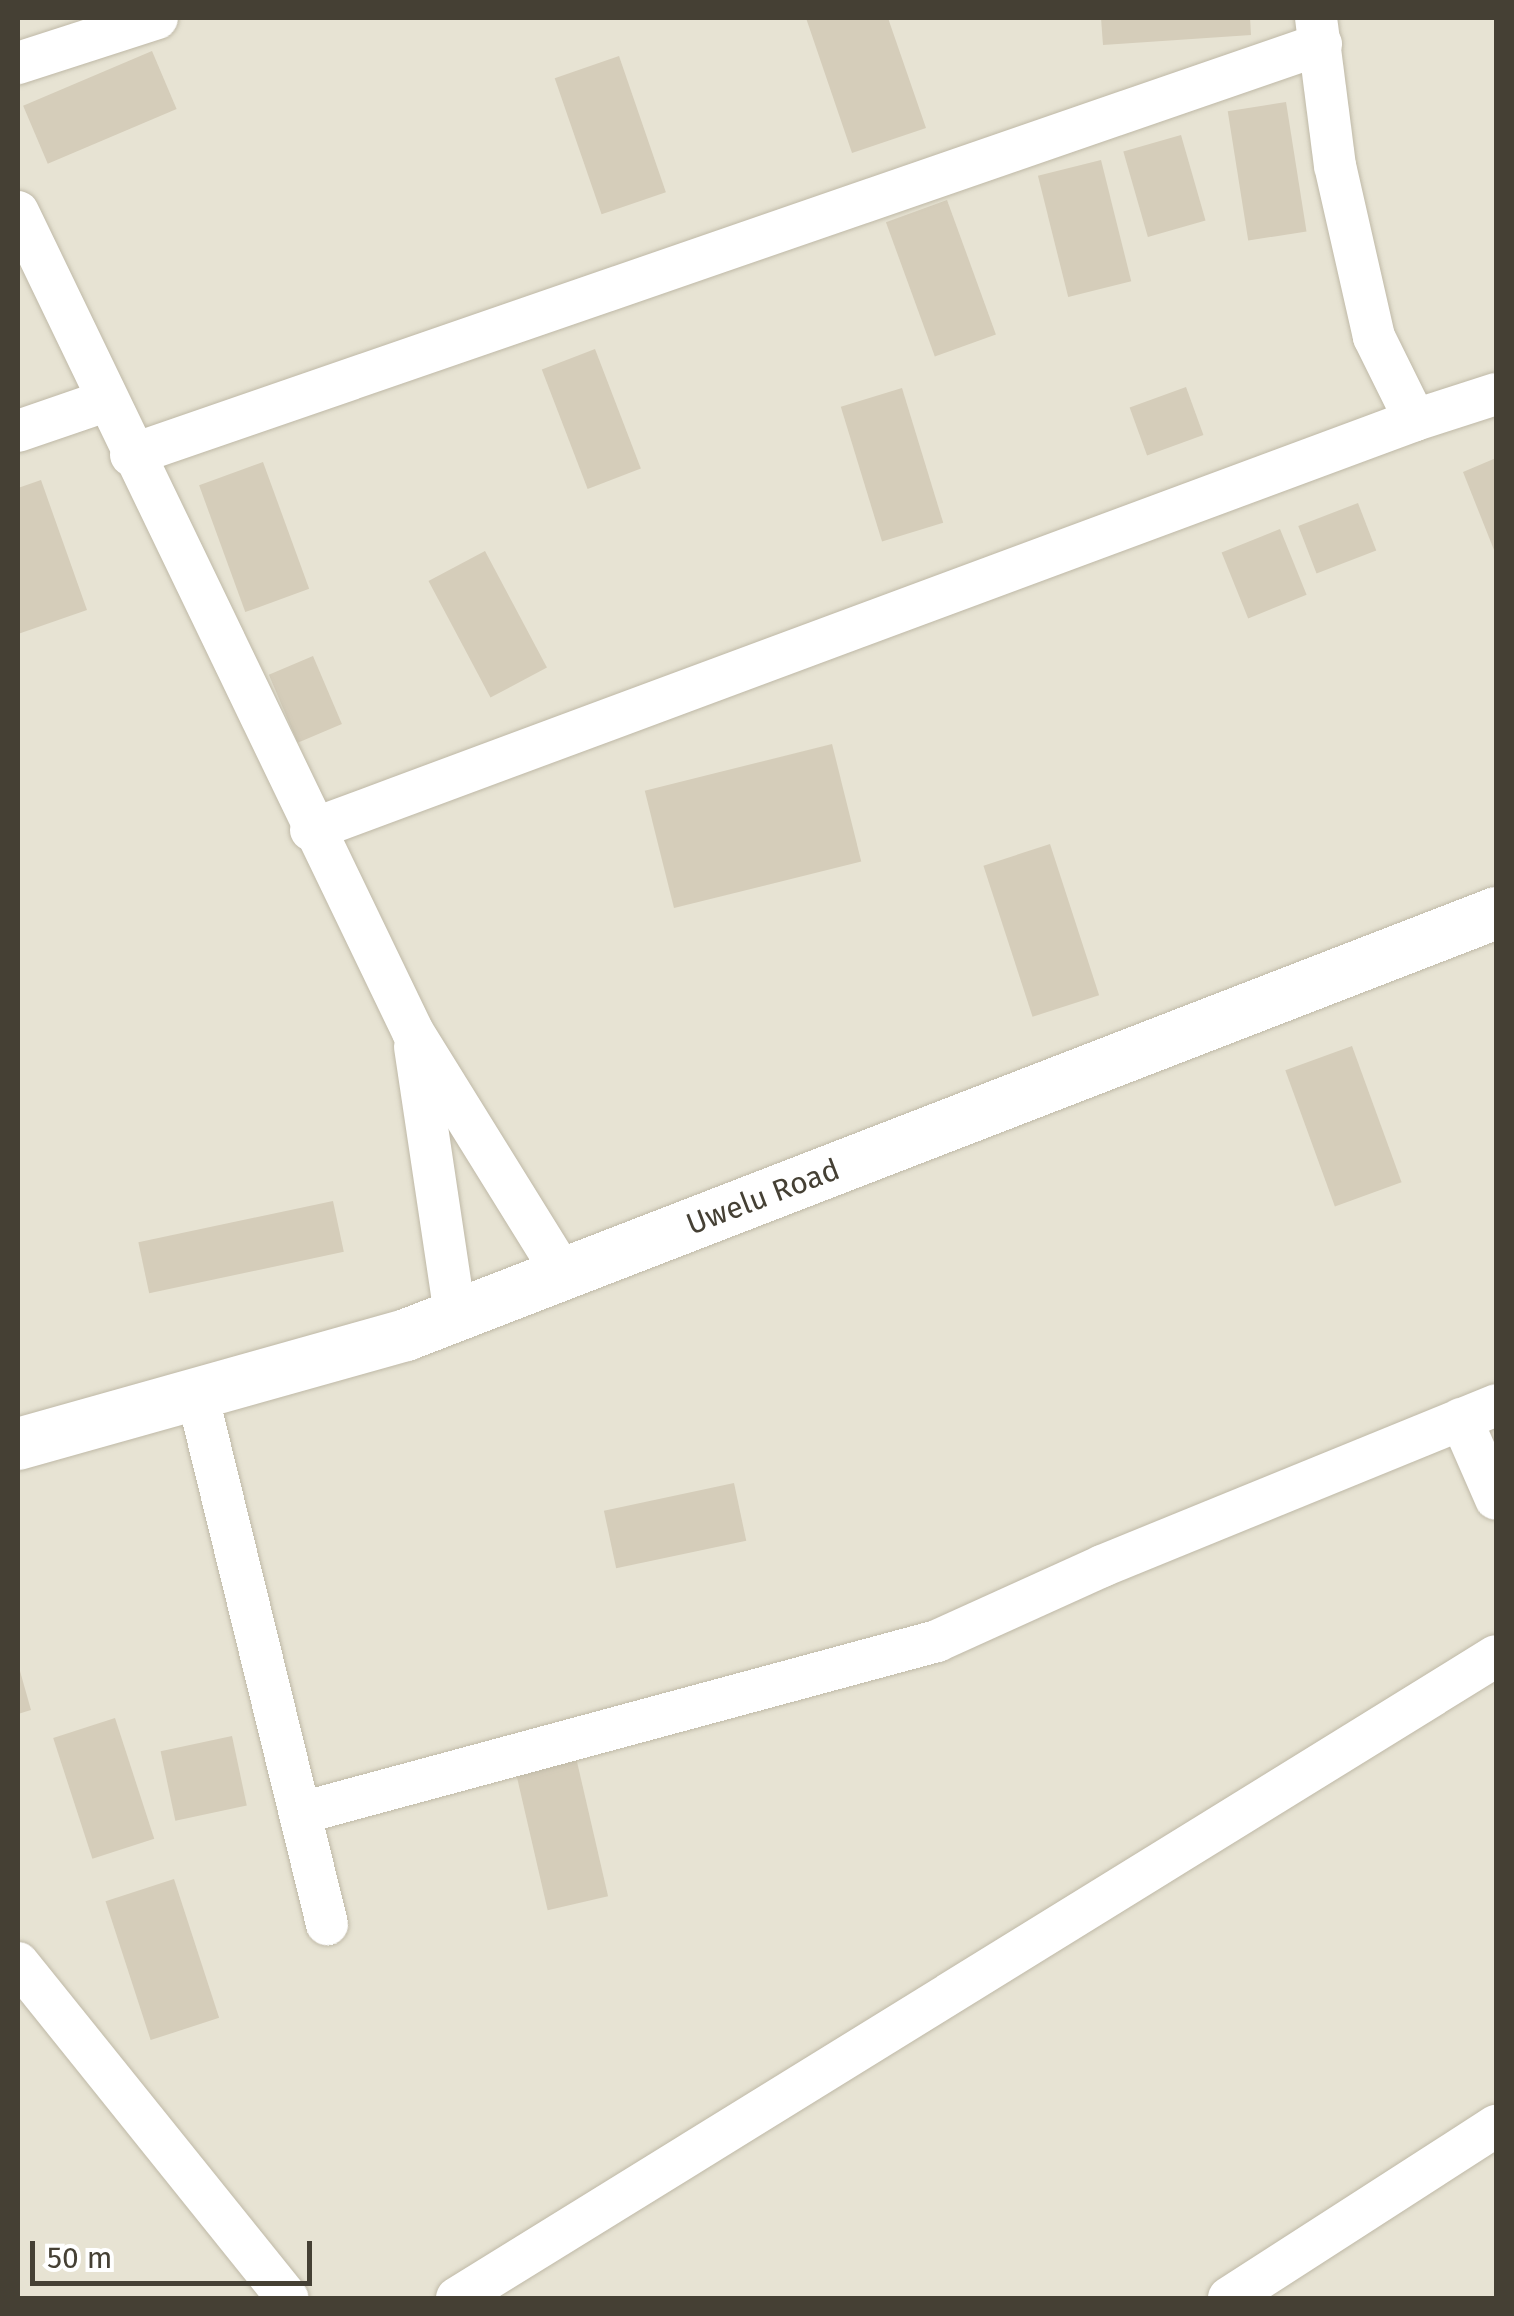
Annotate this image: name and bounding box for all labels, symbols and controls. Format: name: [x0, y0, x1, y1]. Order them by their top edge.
street label: Uwelu Road: [681, 1151, 845, 1243]
scale bar: [35, 2221, 318, 2283]
text: 50 m: [47, 2240, 112, 2276]

